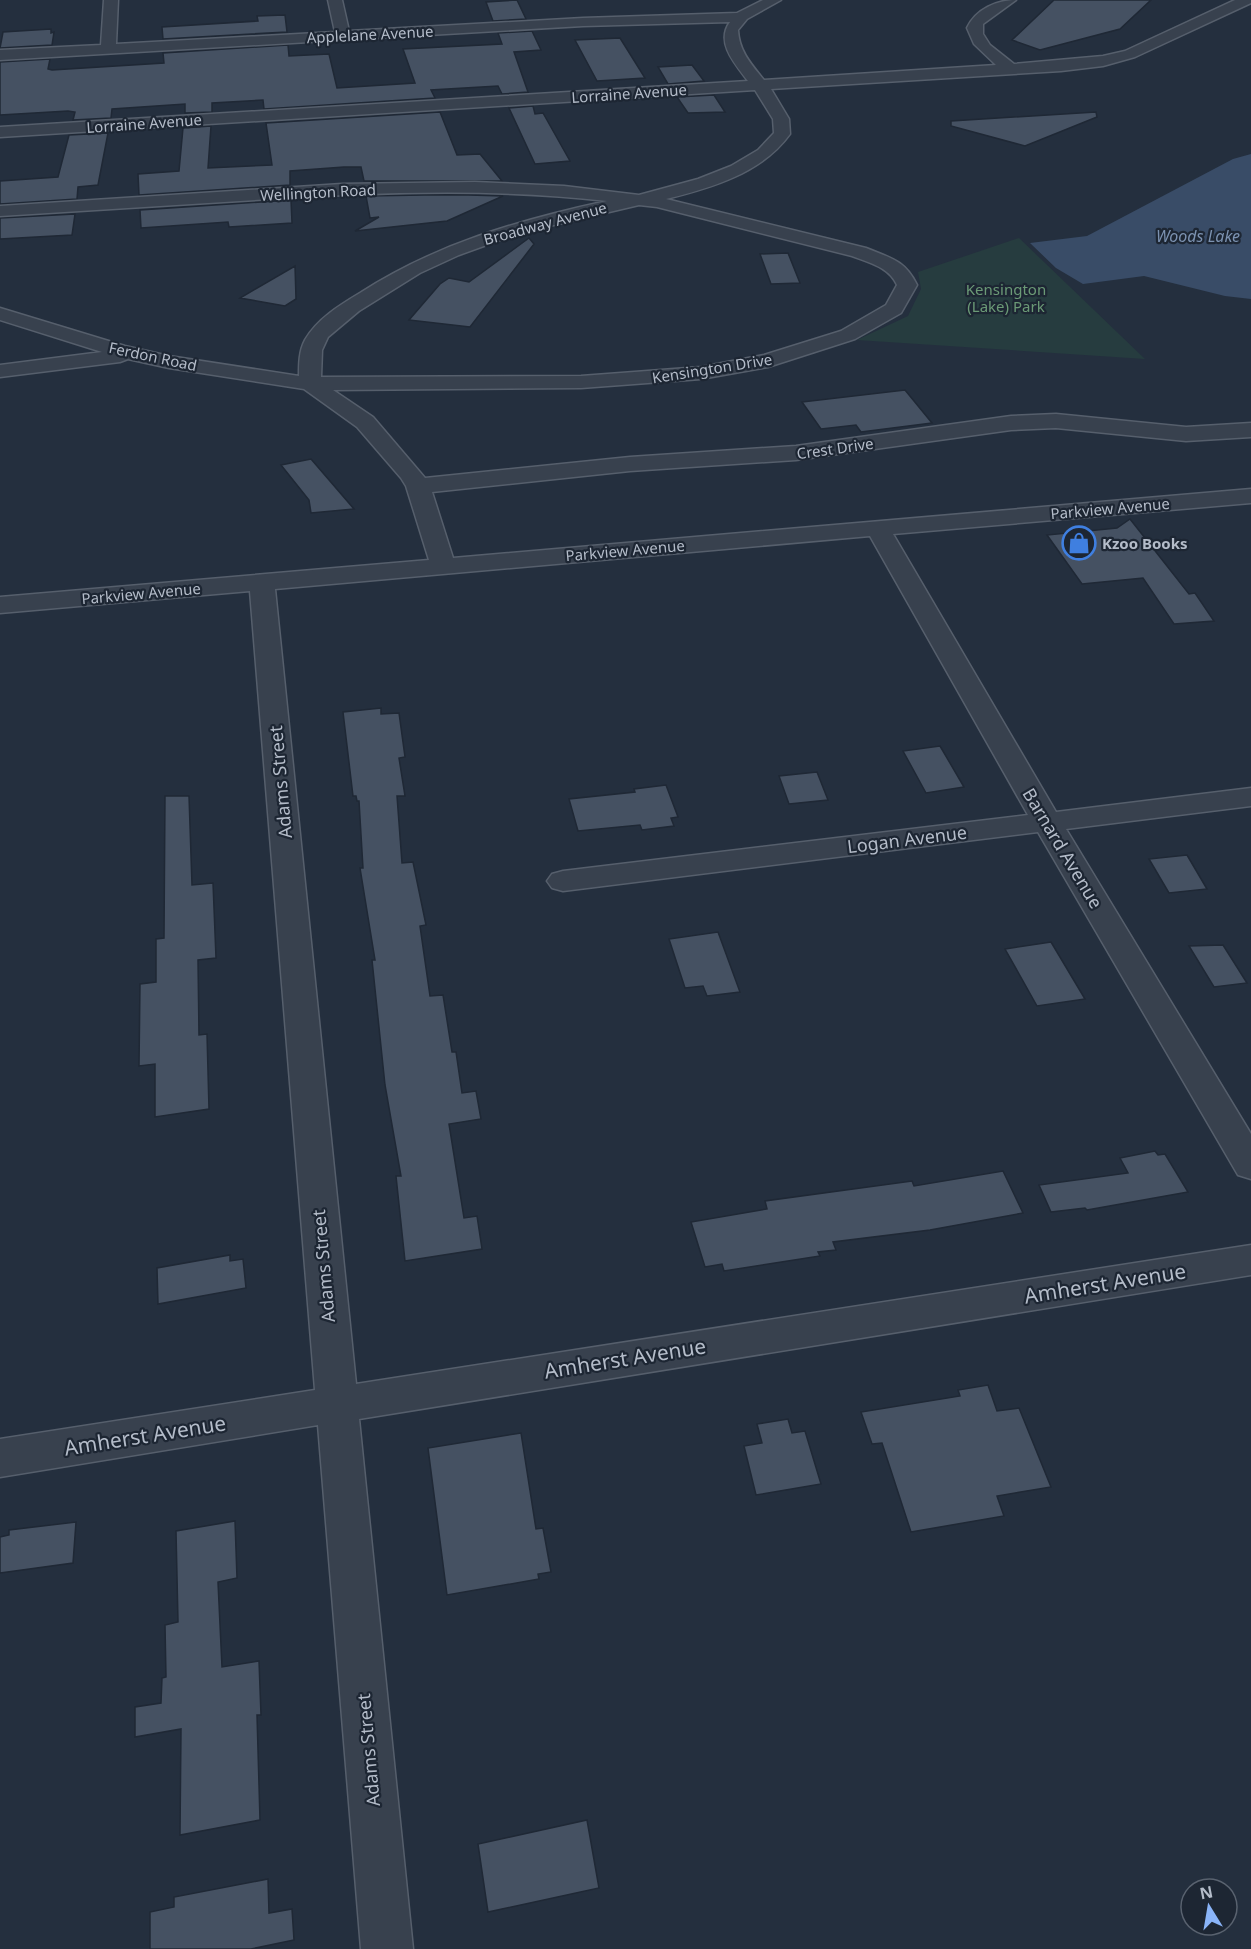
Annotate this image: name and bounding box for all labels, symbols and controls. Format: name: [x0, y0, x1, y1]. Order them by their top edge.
street label: Applelane Avenue: [306, 21, 434, 47]
street label: Lorraine Avenue: [571, 79, 687, 107]
street label: Lorraine Avenue: [86, 109, 202, 137]
street label: Wellington Road: [260, 179, 376, 205]
street label: Broadway Avenue: [481, 197, 609, 249]
water label: Woods Lake: [1156, 225, 1240, 247]
park label: Kensington (Lake) Park: [966, 279, 1046, 316]
street label: Ferdon Road: [107, 337, 199, 375]
street label: Kensington Drive: [651, 349, 773, 387]
street label: Crest Drive: [795, 433, 875, 463]
street label: Parkview Avenue: [1050, 493, 1170, 523]
shop icon: Kzoo Books: [1061, 525, 1097, 561]
place label: Kzoo Books: [1102, 533, 1188, 553]
street label: Parkview Avenue: [565, 535, 685, 565]
street label: Parkview Avenue: [81, 578, 201, 608]
street label: Adams Street: [263, 724, 297, 839]
street label: Barnard Avenue: [1018, 783, 1108, 913]
street label: Logan Avenue: [846, 820, 968, 858]
street label: Adams Street: [306, 1208, 340, 1323]
street label: Amherst Avenue: [1022, 1256, 1188, 1310]
street label: Amherst Avenue: [542, 1331, 708, 1385]
street label: Amherst Avenue: [62, 1408, 228, 1462]
street label: Adams Street: [351, 1692, 385, 1807]
north arrow: [1179, 1877, 1239, 1937]
text: N: [1198, 1880, 1215, 1904]

